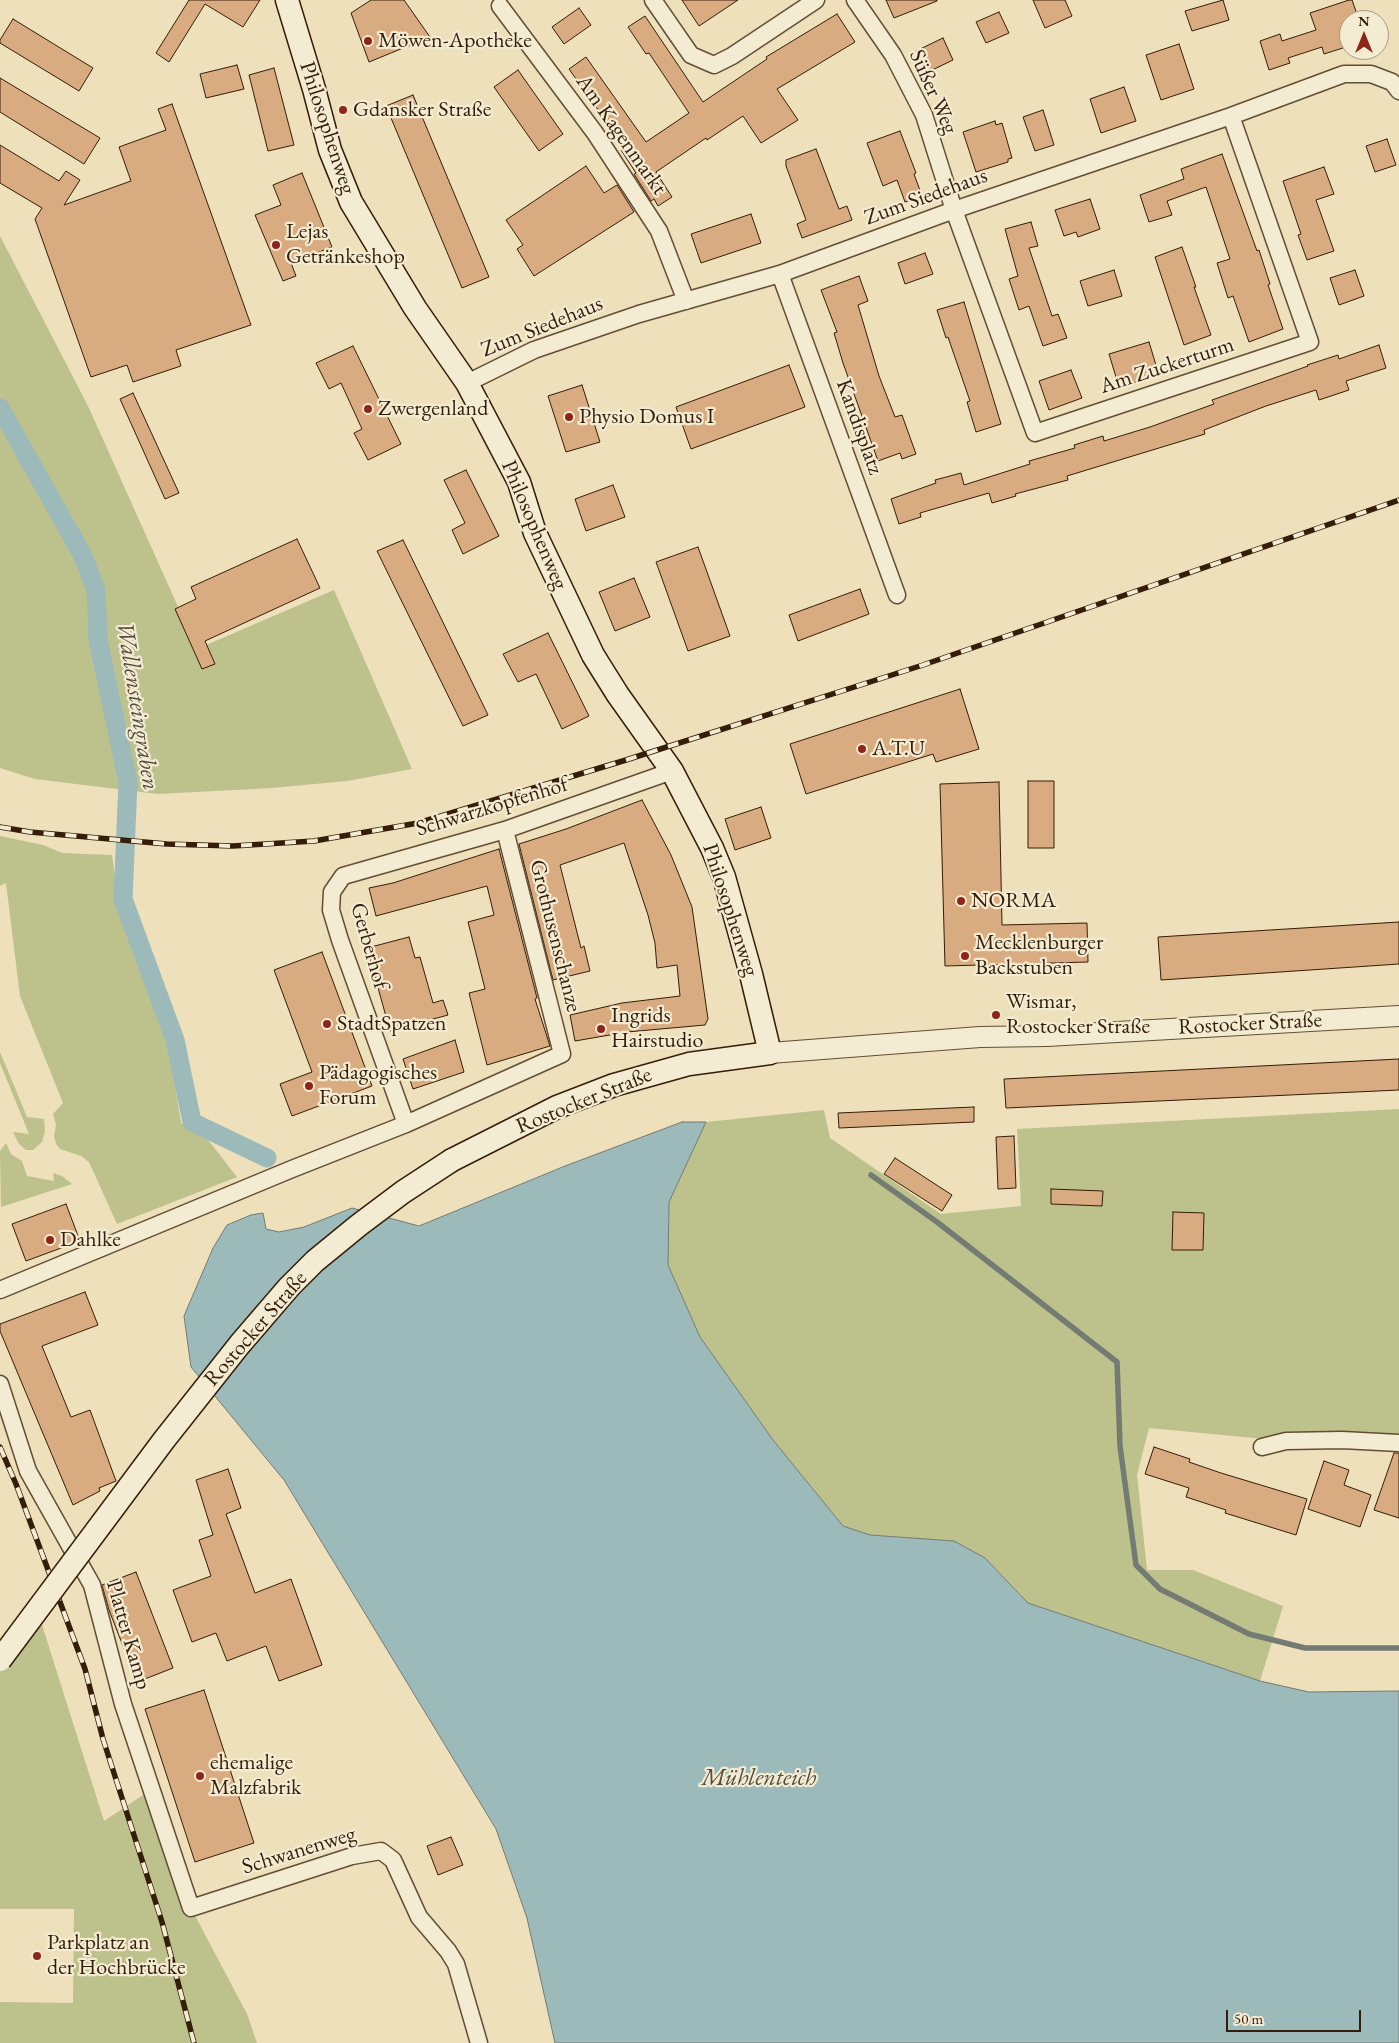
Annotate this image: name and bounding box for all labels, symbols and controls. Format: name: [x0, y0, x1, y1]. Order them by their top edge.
north arrow: [1339, 10, 1389, 60]
text: N: [1358, 12, 1370, 30]
place label: Möwen-Apotheke: [378, 28, 532, 54]
marker: Möwen-Apotheke: [362, 35, 374, 47]
street label: Süßer Weg: [903, 46, 963, 138]
street label: Philosophenweg: [293, 58, 361, 198]
street label: Am Kagenmarkt: [570, 70, 672, 200]
place label: Gdansker Straße: [353, 97, 491, 123]
marker: Gdansker Straße: [337, 104, 349, 116]
street label: Zum Siedehaus: [861, 163, 991, 231]
place label: Lejas Getränkeshop: [286, 219, 405, 270]
marker: Lejas Getränkeshop: [270, 239, 282, 251]
street label: Zum Siedehaus: [477, 291, 607, 363]
street label: Am Zuckerturm: [1096, 332, 1238, 400]
street label: Kandisplatz: [830, 376, 888, 478]
place label: Zwergenland: [378, 396, 488, 422]
marker: Zwergenland: [362, 403, 374, 415]
place label: Physio Domus I: [579, 404, 714, 430]
marker: Physio Domus I: [563, 411, 575, 423]
street label: Philosophenweg: [495, 456, 573, 594]
water label: Wallensteingraben: [109, 620, 165, 792]
place label: A.T.U: [872, 736, 925, 762]
marker: A.T.U: [856, 743, 868, 755]
street label: Schwarzkopfenhof: [413, 771, 571, 843]
street label: Philosophenweg: [696, 840, 764, 980]
street label: Grothusenschanze: [523, 857, 587, 1015]
place label: NORMA: [971, 888, 1056, 914]
marker: NORMA: [955, 895, 967, 907]
street label: Gerberhof: [344, 900, 394, 992]
place label: Mecklenburger Backstuben: [975, 930, 1103, 981]
marker: Mecklenburger Backstuben: [959, 950, 971, 962]
place label: Wismar, Rostocker Straße: [1006, 989, 1150, 1040]
place label: Ingrids Hairstudio: [611, 1003, 703, 1054]
street label: Rostocker Straße: [1177, 1007, 1323, 1041]
marker: Wismar, Rostocker Straße: [990, 1009, 1002, 1021]
place label: StadtSpatzen: [337, 1011, 446, 1037]
marker: StadtSpatzen: [321, 1018, 333, 1030]
marker: Ingrids Hairstudio: [595, 1023, 607, 1035]
place label: Pädagogisches Forum: [319, 1060, 437, 1112]
street label: Rostocker Straße: [512, 1062, 656, 1140]
marker: Pädagogisches Forum: [303, 1080, 315, 1092]
place label: Dahlke: [60, 1227, 121, 1253]
marker: Dahlke: [44, 1234, 56, 1246]
street label: Rostocker Straße: [199, 1266, 313, 1392]
street label: Platter Kamp: [100, 1577, 156, 1693]
place label: ehemalige Malzfabrik: [210, 1750, 301, 1802]
water label: Mühlenteich: [702, 1764, 816, 1792]
marker: ehemalige Malzfabrik: [194, 1770, 206, 1782]
street label: Schwanenweg: [239, 1821, 359, 1881]
place label: Parkplatz an der Hochbrücke: [47, 1930, 186, 1982]
marker: Parkplatz an der Hochbrücke: [31, 1950, 43, 1962]
scale bar: [1229, 2000, 1364, 2032]
text: 50 m: [1234, 2009, 1263, 2028]

